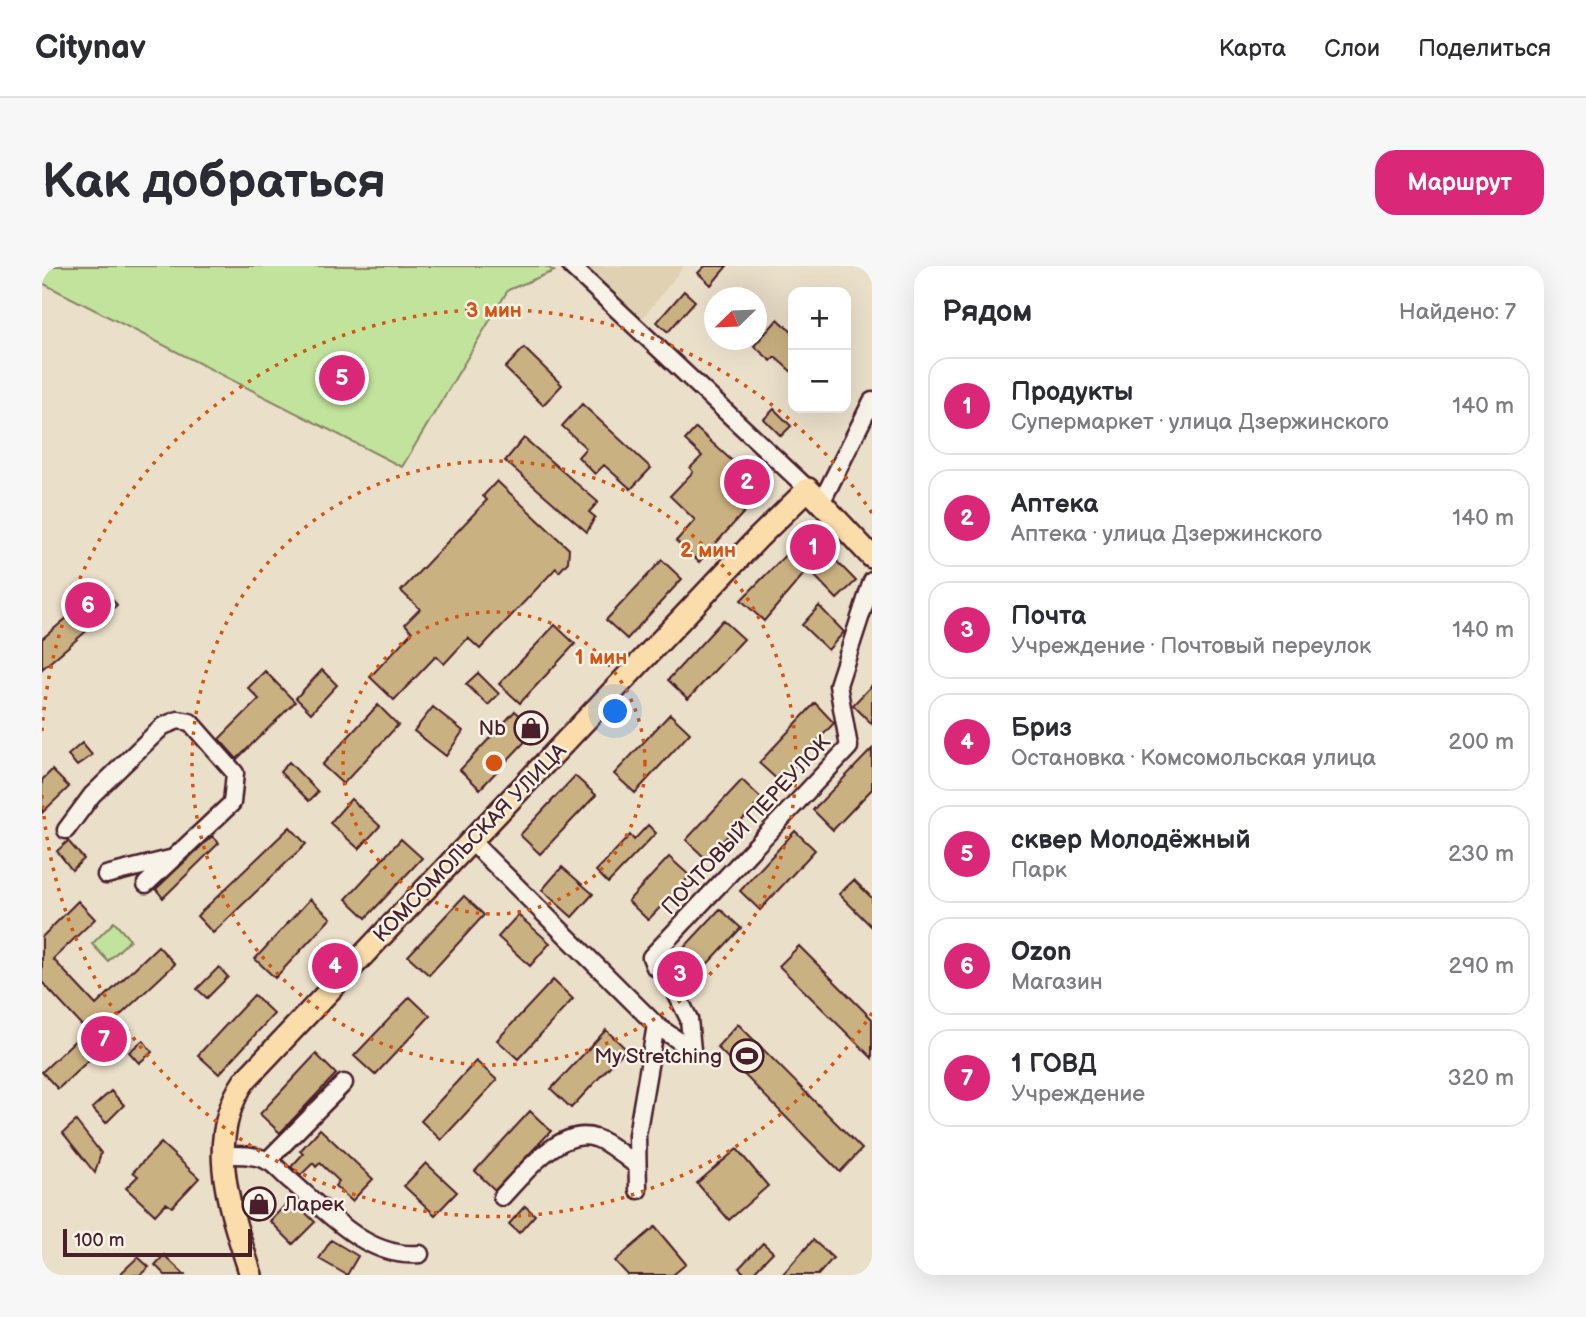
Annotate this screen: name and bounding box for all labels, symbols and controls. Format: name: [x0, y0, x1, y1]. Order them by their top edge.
text: Citynav: [35, 28, 146, 68]
text: Карта: [1219, 34, 1286, 63]
text: Слои: [1324, 34, 1380, 63]
text: Поделиться: [1418, 34, 1551, 63]
button: Маршрут: [1375, 150, 1544, 215]
text: Как добраться: [42, 153, 386, 212]
north arrow: [704, 287, 767, 350]
map controls: [788, 287, 851, 413]
button: +: [788, 287, 851, 350]
text: Рядом: [942, 294, 1032, 330]
text: 3 мин: [466, 298, 522, 323]
text: Найдено: 7: [1399, 298, 1516, 326]
button: −: [788, 350, 851, 413]
pin: 5: [319, 352, 365, 404]
text: Продукты: [1011, 377, 1133, 408]
text: 1: [962, 392, 972, 420]
text: 140 m: [1452, 392, 1514, 420]
text: Супермаркет · улица Дзержинского: [1011, 408, 1389, 436]
pin: 2: [724, 456, 770, 508]
text: Аптека: [1011, 489, 1098, 520]
text: 2: [960, 504, 974, 532]
text: 140 m: [1452, 504, 1514, 532]
text: Аптека · улица Дзержинского: [1011, 520, 1322, 548]
pin: 1: [790, 521, 836, 573]
text: 2 мин: [680, 538, 736, 563]
pin: 6: [65, 579, 111, 631]
text: Почта: [1011, 601, 1086, 632]
text: 3: [960, 616, 974, 644]
text: 140 m: [1452, 616, 1514, 644]
text: Учреждение · Почтовый переулок: [1011, 632, 1371, 660]
text: 1 мин: [575, 645, 627, 670]
your location: [598, 694, 632, 728]
shop icon: Nb: [512, 709, 550, 747]
text: Бриз: [1011, 713, 1072, 744]
place label: Nb: [478, 716, 506, 741]
text: 4: [960, 728, 974, 756]
text: 200 m: [1448, 728, 1514, 756]
street label: ПОЧТОВЫЙ ПЕРЕУЛОК: [656, 730, 836, 920]
street label: КОМСОМОЛЬСКАЯ УЛИЦА: [368, 738, 572, 948]
text: Остановка · Комсомольская улица: [1011, 744, 1376, 772]
centre of rings: [482, 751, 506, 775]
text: сквер Молодёжный: [1011, 825, 1250, 856]
text: 5: [960, 840, 974, 868]
text: 230 m: [1448, 840, 1514, 868]
text: Парк: [1011, 856, 1067, 884]
text: Ozon: [1011, 937, 1072, 968]
pin: 4: [312, 940, 358, 992]
pin: 3: [657, 948, 703, 1000]
text: 6: [960, 952, 974, 980]
text: 290 m: [1448, 952, 1514, 980]
text: Магазин: [1011, 968, 1103, 996]
pin: 7: [81, 1013, 127, 1065]
sports icon: My Stretching: [728, 1037, 766, 1075]
place label: My Stretching: [594, 1044, 722, 1069]
text: 1 ГОВД: [1011, 1049, 1096, 1080]
text: 7: [961, 1064, 973, 1092]
text: 320 m: [1448, 1064, 1514, 1092]
text: Учреждение: [1011, 1080, 1145, 1108]
shop icon: Ларек: [240, 1185, 278, 1223]
place label: Ларек: [283, 1192, 344, 1217]
scale bar: [63, 1226, 252, 1258]
text: 100 m: [74, 1229, 125, 1252]

